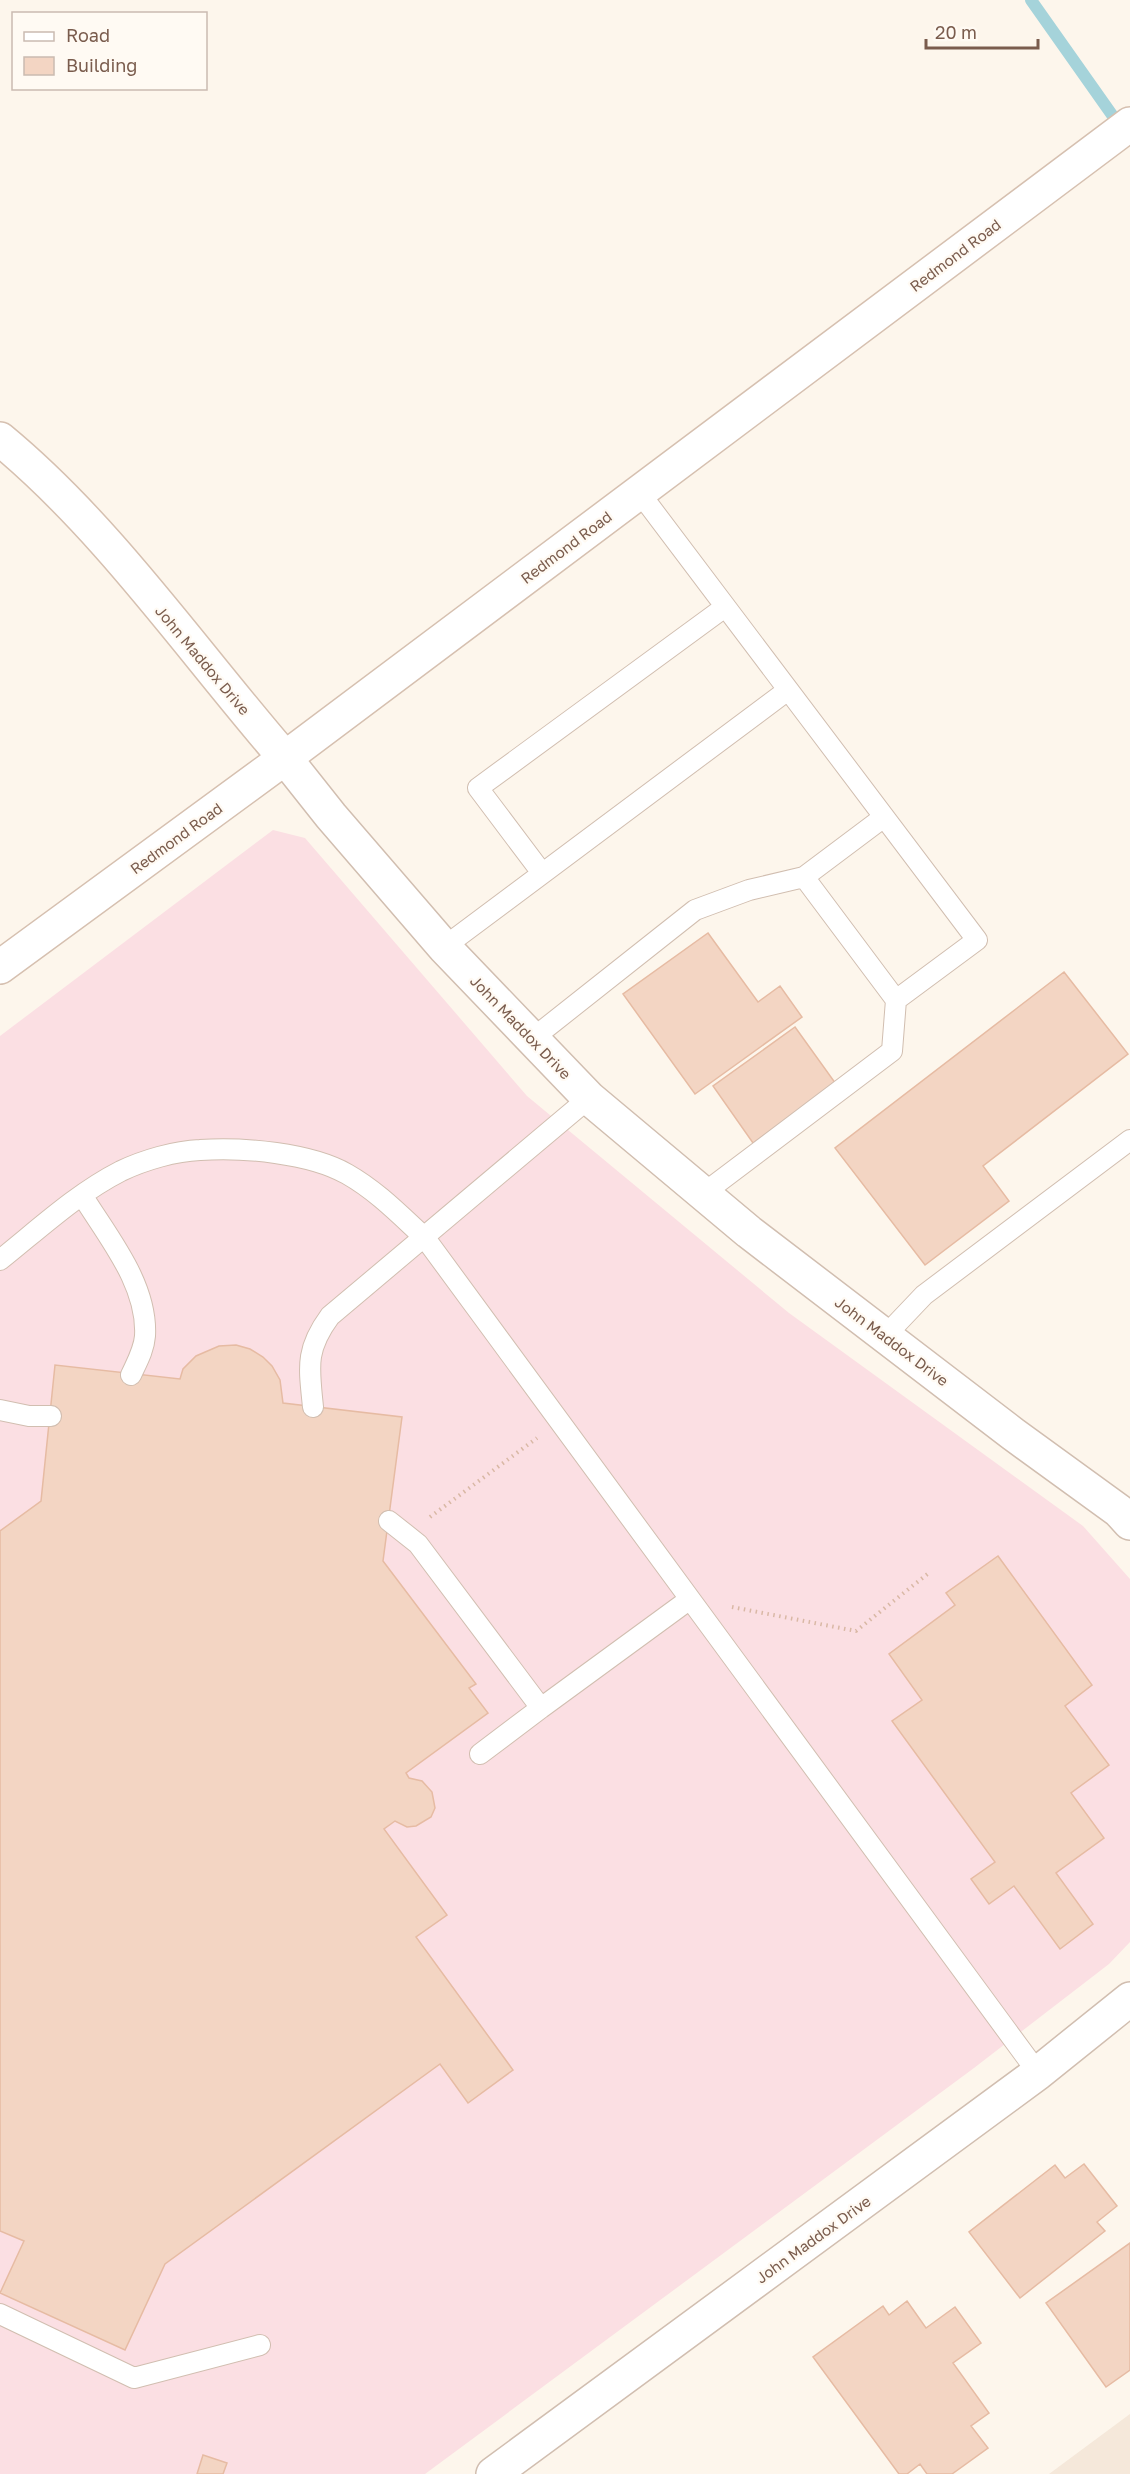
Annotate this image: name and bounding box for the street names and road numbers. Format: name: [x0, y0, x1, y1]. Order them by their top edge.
street label: Redmond Road: [906, 215, 1004, 295]
street label: Redmond Road: [517, 507, 615, 587]
street label: John Maddox Drive: [152, 602, 254, 719]
street label: Redmond Road: [127, 799, 225, 877]
street label: John Maddox Drive: [467, 971, 575, 1083]
street label: John Maddox Drive: [832, 1293, 952, 1390]
street label: John Maddox Drive: [752, 2191, 874, 2287]

